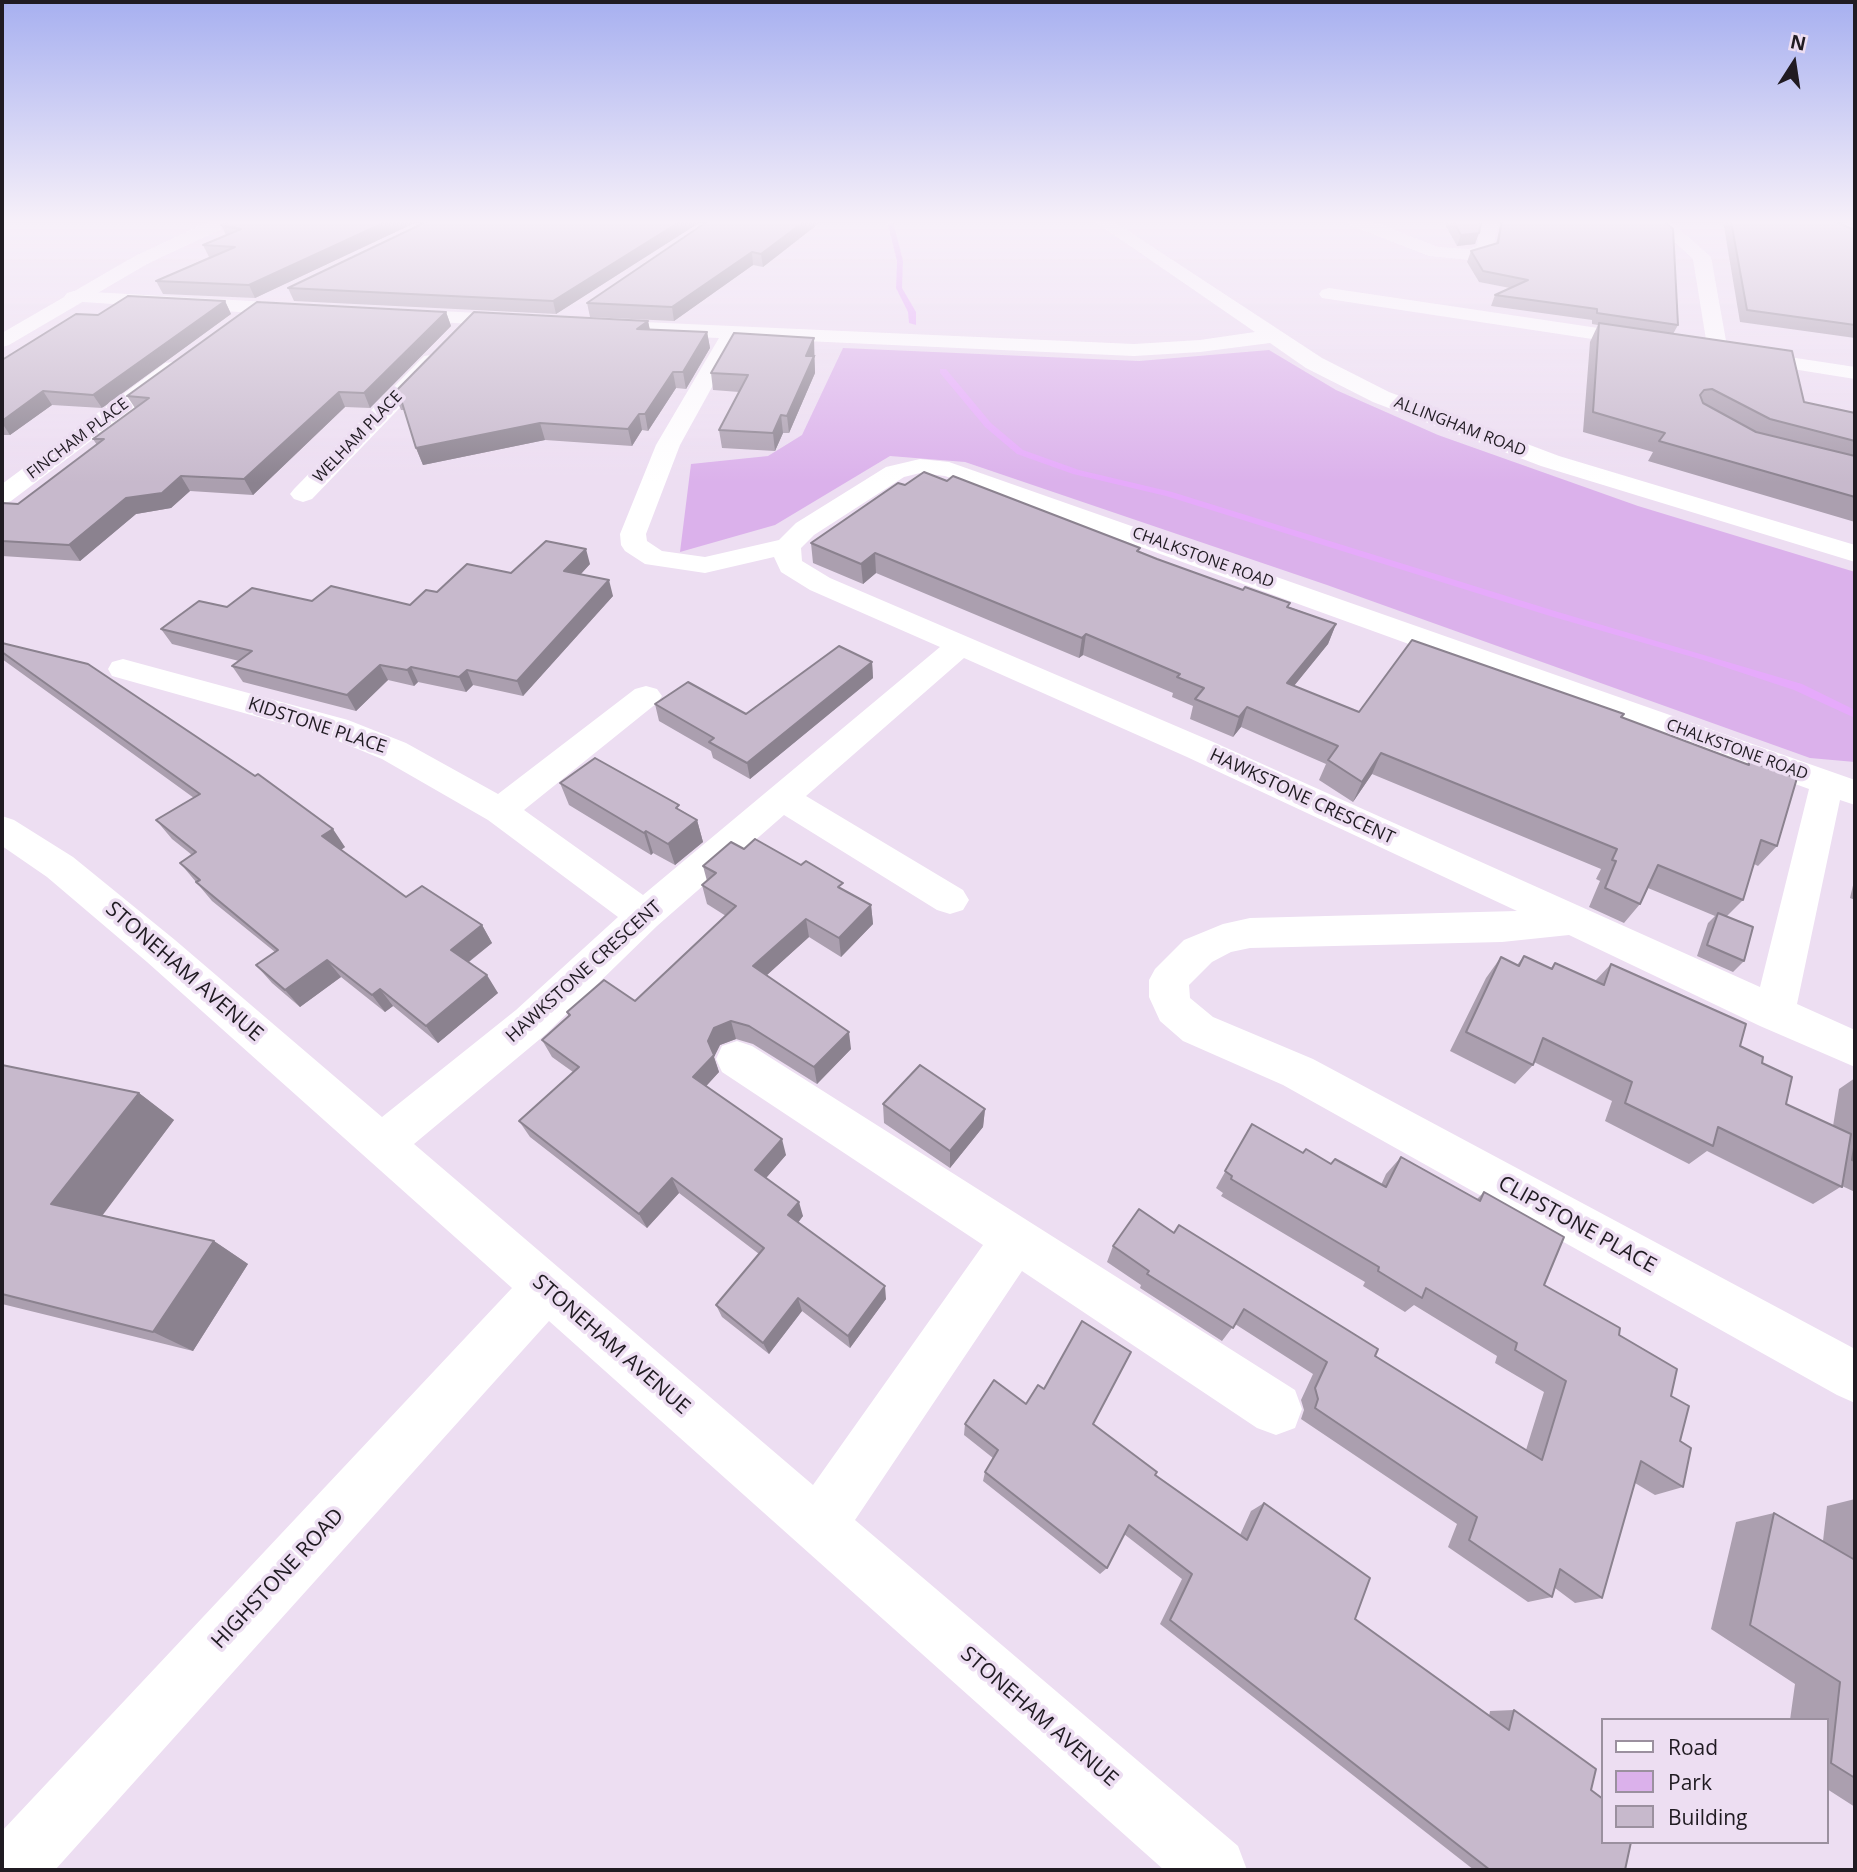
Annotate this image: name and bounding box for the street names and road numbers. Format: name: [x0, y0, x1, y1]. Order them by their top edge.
street label: WELHAM PLACE: [310, 387, 406, 487]
street label: ALLINGHAM ROAD: [1391, 393, 1529, 461]
street label: FINCHAM PLACE: [23, 395, 133, 483]
street label: CHALKSTONE ROAD: [1130, 523, 1276, 593]
street label: KIDSTONE PLACE: [245, 693, 389, 759]
street label: CHALKSTONE ROAD: [1664, 715, 1810, 785]
street label: HAWKSTONE CRESCENT: [1206, 745, 1398, 849]
street label: STONEHAM AVENUE: [100, 897, 268, 1047]
street label: HAWKSTONE CRESCENT: [502, 897, 666, 1047]
street label: CLIPSTONE PLACE: [1494, 1171, 1660, 1279]
street label: STONEHAM AVENUE: [527, 1270, 695, 1420]
street label: HIGHSTONE ROAD: [207, 1504, 349, 1654]
street label: STONEHAM AVENUE: [955, 1642, 1123, 1792]

